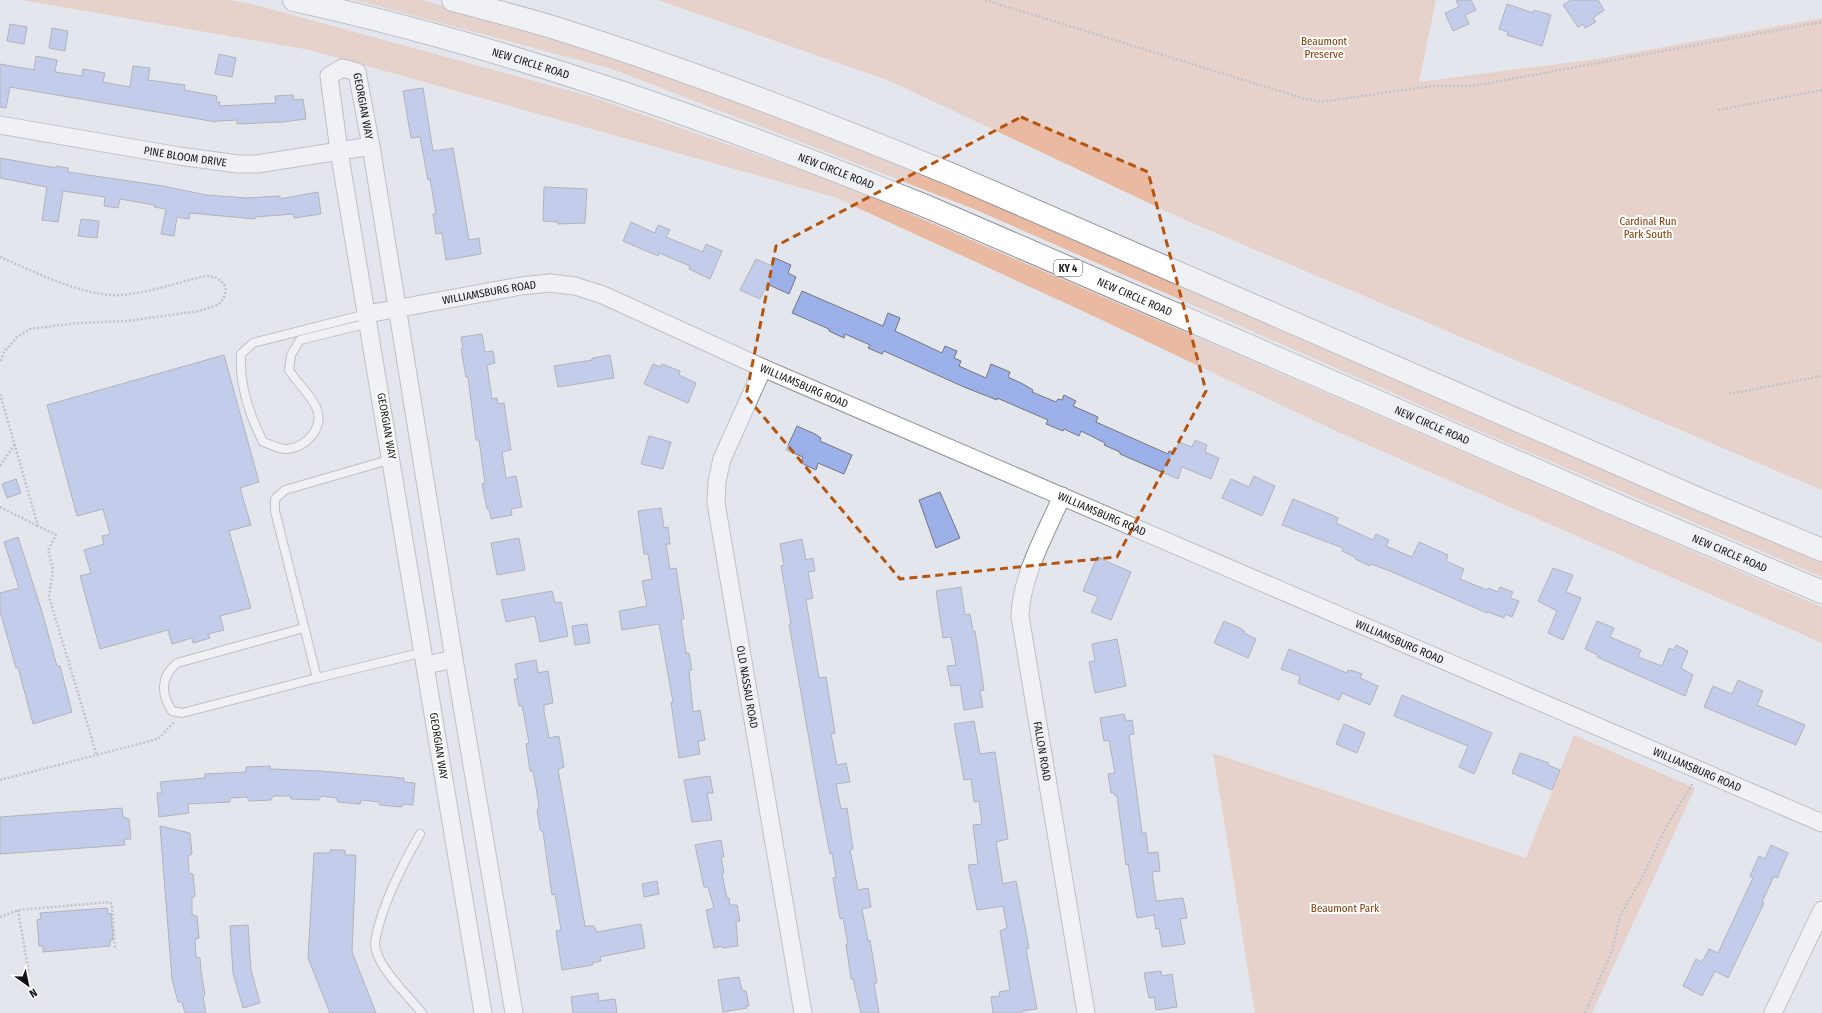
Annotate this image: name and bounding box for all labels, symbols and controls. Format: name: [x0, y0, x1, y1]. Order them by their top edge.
park label: Beaumont Preserve: [1301, 35, 1347, 61]
street label: NEW CIRCLE ROAD: [490, 46, 571, 82]
street label: GEORGIAN WAY: [350, 72, 376, 141]
street label: PINE BLOOM DRIVE: [143, 144, 228, 169]
street label: NEW CIRCLE ROAD: [796, 151, 876, 192]
park label: Cardinal Run Park South: [1619, 215, 1677, 241]
road number: KY 4: [1054, 260, 1082, 276]
street label: NEW CIRCLE ROAD: [1095, 275, 1174, 319]
street label: WILLIAMSBURG ROAD: [441, 278, 537, 307]
street label: WILLIAMSBURG ROAD: [758, 361, 850, 411]
street label: GEORGIAN WAY: [374, 392, 399, 461]
street label: NEW CIRCLE ROAD: [1393, 404, 1471, 447]
street label: WILLIAMSBURG ROAD: [1056, 489, 1148, 539]
street label: NEW CIRCLE ROAD: [1690, 532, 1769, 575]
street label: WILLIAMSBURG ROAD: [1353, 617, 1446, 667]
street label: OLD NASSAU ROAD: [733, 645, 760, 729]
street label: GEORGIAN WAY: [427, 712, 450, 781]
street label: FALLON ROAD: [1031, 720, 1053, 782]
street label: WILLIAMSBURG ROAD: [1651, 745, 1743, 795]
park label: Beaumont Park: [1311, 902, 1380, 915]
north arrow: [8, 965, 48, 1005]
text: N: [27, 986, 39, 1000]

